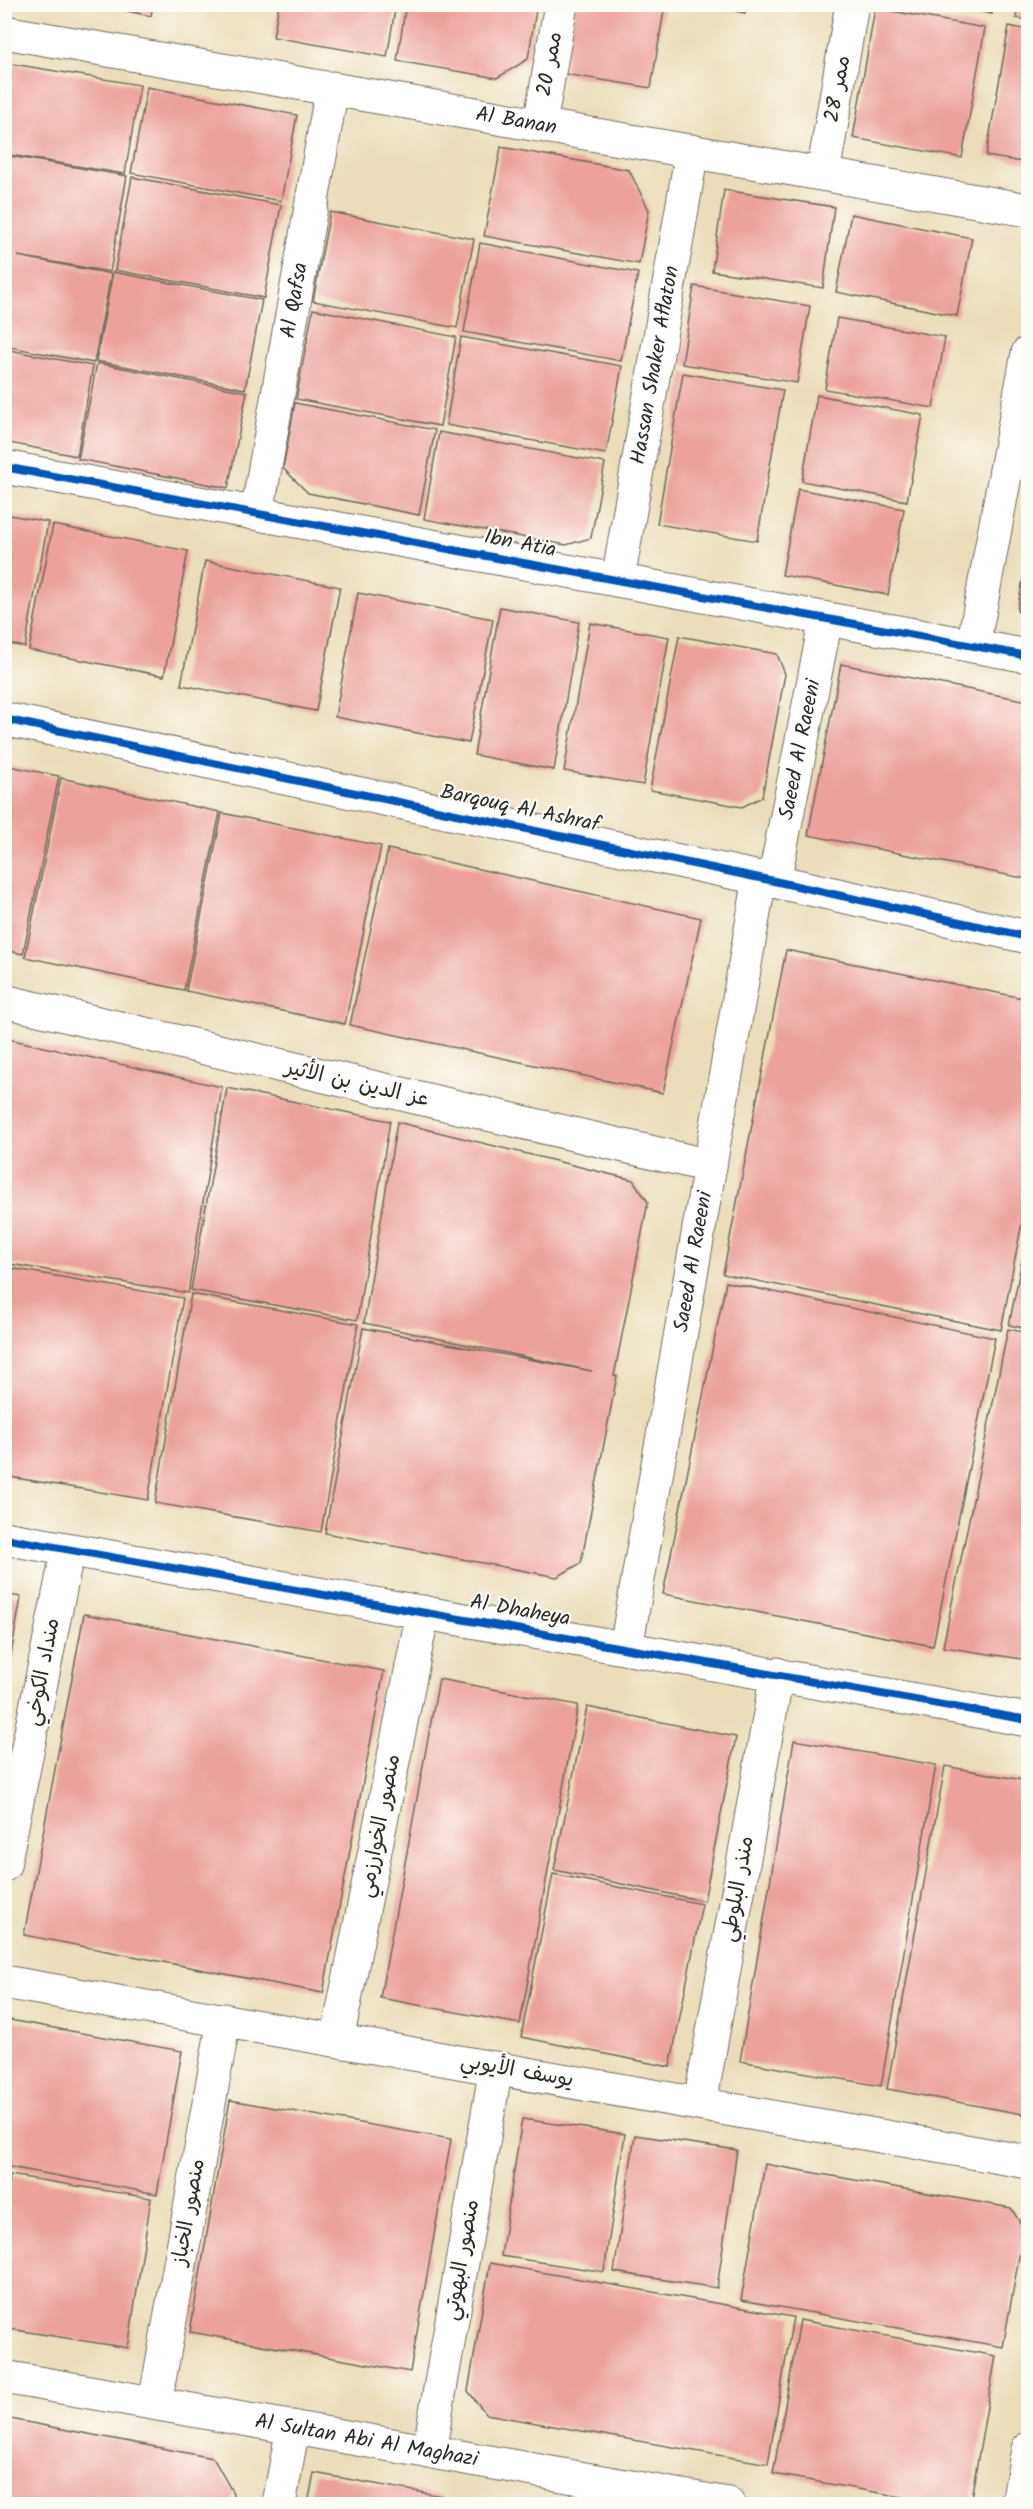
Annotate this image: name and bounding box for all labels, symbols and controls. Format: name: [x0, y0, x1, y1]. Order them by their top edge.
street label: ممر 20: [528, 29, 572, 99]
street label: ممر 28: [816, 53, 860, 125]
street label: Al Banan: [473, 98, 559, 144]
street label: Al Qafsa: [272, 260, 317, 341]
street label: Hassan Shaker Aflaton: [622, 263, 688, 467]
street label: Ibn Atia: [481, 521, 559, 567]
street label: Saeed Al Raeeni: [770, 676, 830, 823]
street label: Barqouq Al Ashraf: [437, 776, 605, 842]
street label: عز الدين بن الأثير: [280, 1051, 432, 1117]
street label: Saeed Al Raeeni: [665, 1188, 722, 1335]
street label: Al Dhaheya: [467, 1586, 573, 1636]
street label: منداد الكوخي: [16, 1615, 71, 1729]
street label: منصور الخوارزمي: [350, 1751, 411, 1901]
street label: منذر البلوطي: [712, 1833, 765, 1945]
street label: يوسف الأيوبي: [458, 2045, 576, 2098]
street label: منصور الخباز: [163, 2156, 215, 2270]
street label: منصور البهوتي: [435, 2197, 490, 2323]
street label: Al Sultan Abi Al Maghazi: [252, 2405, 482, 2477]

